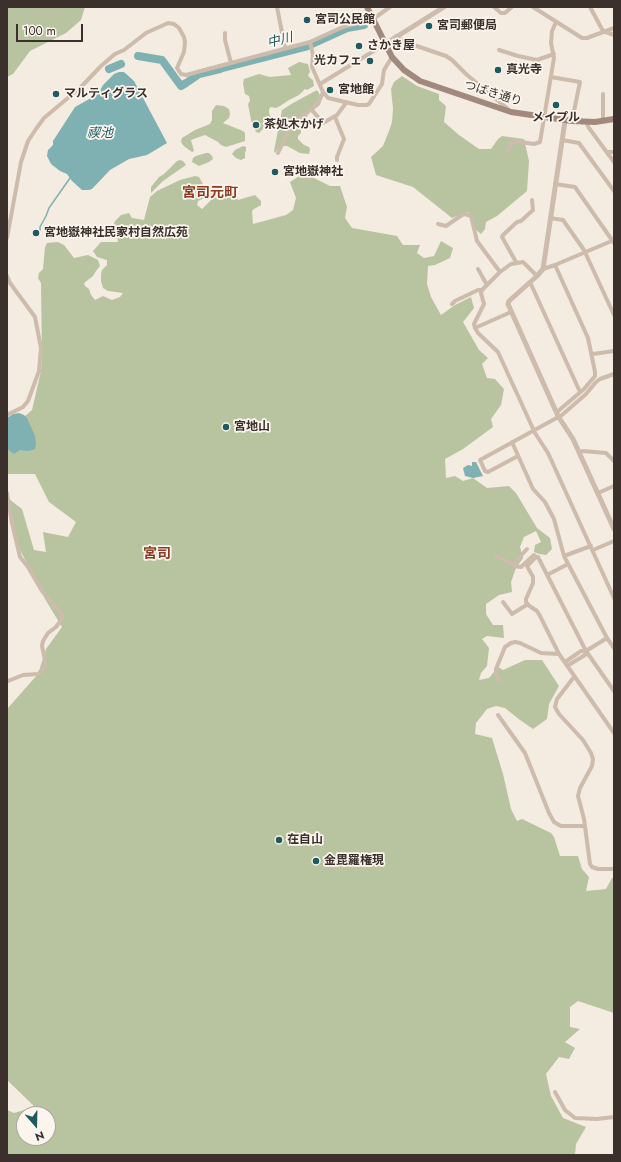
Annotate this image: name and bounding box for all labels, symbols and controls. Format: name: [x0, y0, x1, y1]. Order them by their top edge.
place label: 宮司公民館: [315, 13, 375, 27]
marker: 宮司公民館: [302, 15, 312, 25]
scale bar: [18, 16, 85, 42]
place label: 宮司郵便局: [437, 19, 497, 33]
marker: 宮司郵便局: [424, 21, 434, 31]
text: 100 m: [23, 22, 56, 40]
water label: 中川: [265, 30, 295, 52]
place label: さかき屋: [367, 39, 415, 53]
marker: さかき屋: [354, 41, 364, 51]
place label: 光カフェ: [314, 54, 362, 68]
marker: 光カフェ: [365, 56, 375, 66]
place label: 真光寺: [506, 63, 542, 77]
marker: 真光寺: [493, 65, 503, 75]
street label: つばき通り: [462, 78, 524, 110]
place label: 宮地館: [338, 83, 374, 97]
marker: 宮地館: [325, 85, 335, 95]
place label: マルティグラス: [64, 87, 148, 101]
marker: マルティグラス: [51, 89, 61, 99]
marker: メイプル: [551, 100, 561, 110]
place label: メイプル: [532, 111, 580, 125]
place label: 茶処木かげ: [264, 118, 324, 132]
marker: 茶処木かげ: [251, 120, 261, 130]
water label: 禊池: [87, 126, 113, 142]
place label: 宮地嶽神社: [283, 165, 343, 179]
marker: 宮地嶽神社: [270, 167, 280, 177]
district label: 宮司元町: [182, 186, 238, 202]
place label: 宮地嶽神社民家村自然広苑: [44, 226, 188, 240]
marker: 宮地嶽神社民家村自然広苑: [31, 228, 41, 238]
place label: 宮地山: [234, 420, 270, 434]
marker: 宮地山: [221, 422, 231, 432]
district label: 宮司: [143, 547, 171, 563]
place label: 在自山: [287, 833, 323, 847]
marker: 在自山: [274, 835, 284, 845]
place label: 金毘羅権現: [324, 854, 384, 868]
marker: 金毘羅権現: [311, 856, 321, 866]
north arrow: [16, 1106, 56, 1146]
text: N: [33, 1127, 47, 1145]

